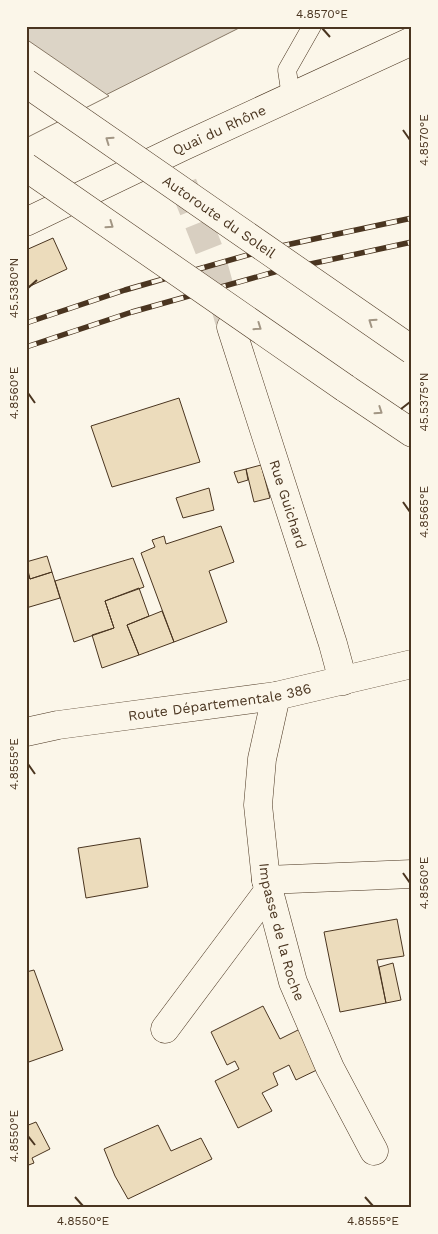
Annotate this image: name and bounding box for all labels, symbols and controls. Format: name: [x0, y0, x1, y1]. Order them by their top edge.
text: 4.8570°E: [296, 7, 348, 21]
street label: Quai du Rhône: [170, 102, 268, 158]
text: 4.8570°E: [417, 114, 431, 166]
one-way arrow: [105, 137, 115, 146]
street label: Autoroute du Soleil: [160, 172, 279, 262]
one-way arrow: [104, 219, 113, 228]
text: 45.5380°N: [7, 258, 21, 318]
one-way arrow: [368, 319, 377, 328]
one-way arrow: [252, 321, 261, 330]
text: 4.8560°E: [7, 366, 21, 419]
text: 45.5375°N: [417, 372, 431, 432]
one-way arrow: [373, 404, 382, 414]
street label: Rue Guichard: [266, 458, 310, 550]
text: 4.8565°E: [417, 486, 431, 538]
street label: Route Départementale 386: [127, 680, 313, 724]
text: 4.8555°E: [7, 738, 21, 790]
text: 4.8560°E: [417, 856, 431, 909]
street label: Impasse de la Roche: [256, 862, 308, 1003]
text: 4.8550°E: [7, 1109, 21, 1162]
text: 4.8550°E: [57, 1214, 110, 1228]
text: 4.8555°E: [347, 1214, 399, 1228]

